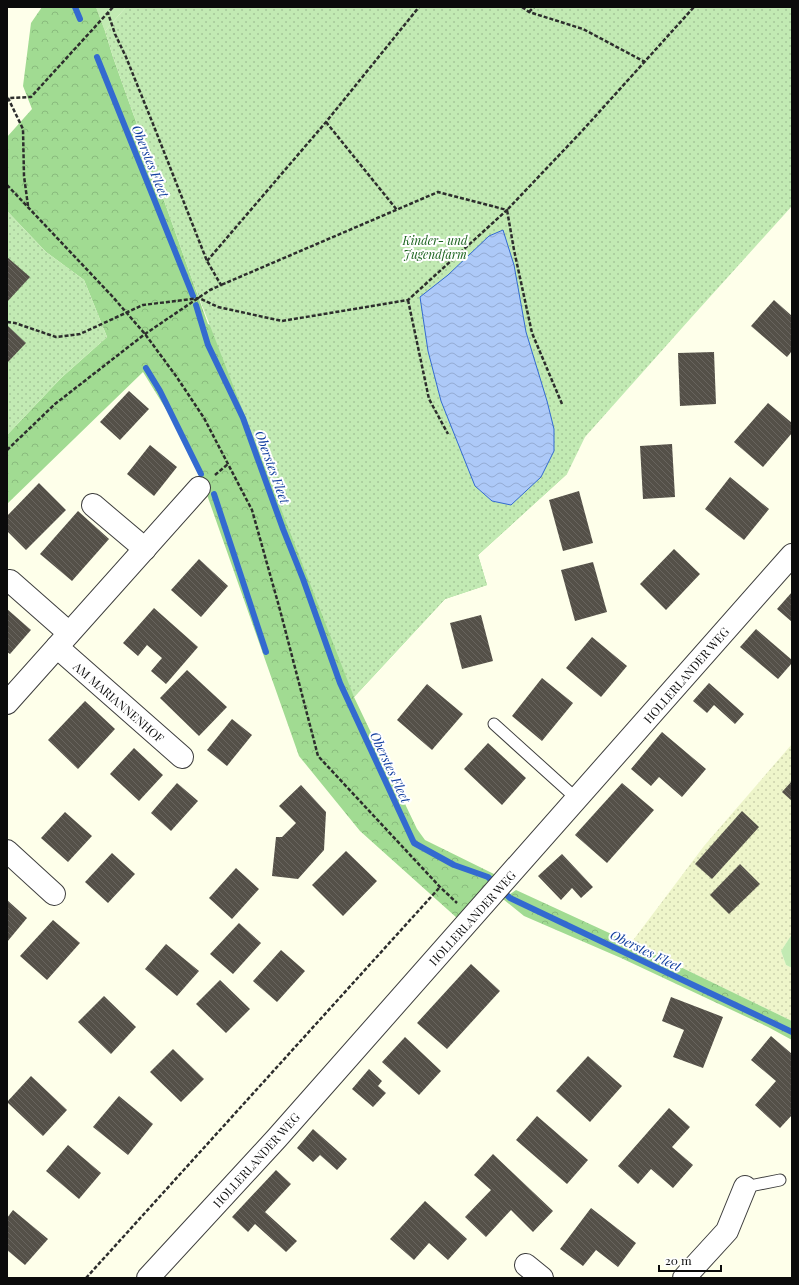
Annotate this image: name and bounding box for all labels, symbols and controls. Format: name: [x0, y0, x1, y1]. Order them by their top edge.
water label: Oberstes Fleet: [129, 122, 173, 200]
park label: Kinder- und Jugendfarm: [402, 232, 468, 262]
water label: Oberstes Fleet: [252, 428, 294, 507]
street label: HOLLERLANDER WEG: [640, 623, 733, 726]
street label: AM MARIANNENHOF: [70, 658, 168, 746]
water label: Oberstes Fleet: [367, 729, 415, 806]
street label: HOLLERLANDER WEG: [425, 867, 519, 969]
water label: Oberstes Fleet: [608, 926, 685, 975]
street label: HOLLERLANDER WEG: [209, 1109, 303, 1211]
scale bar: [659, 1247, 721, 1273]
text: 20 m: [665, 1252, 692, 1268]

